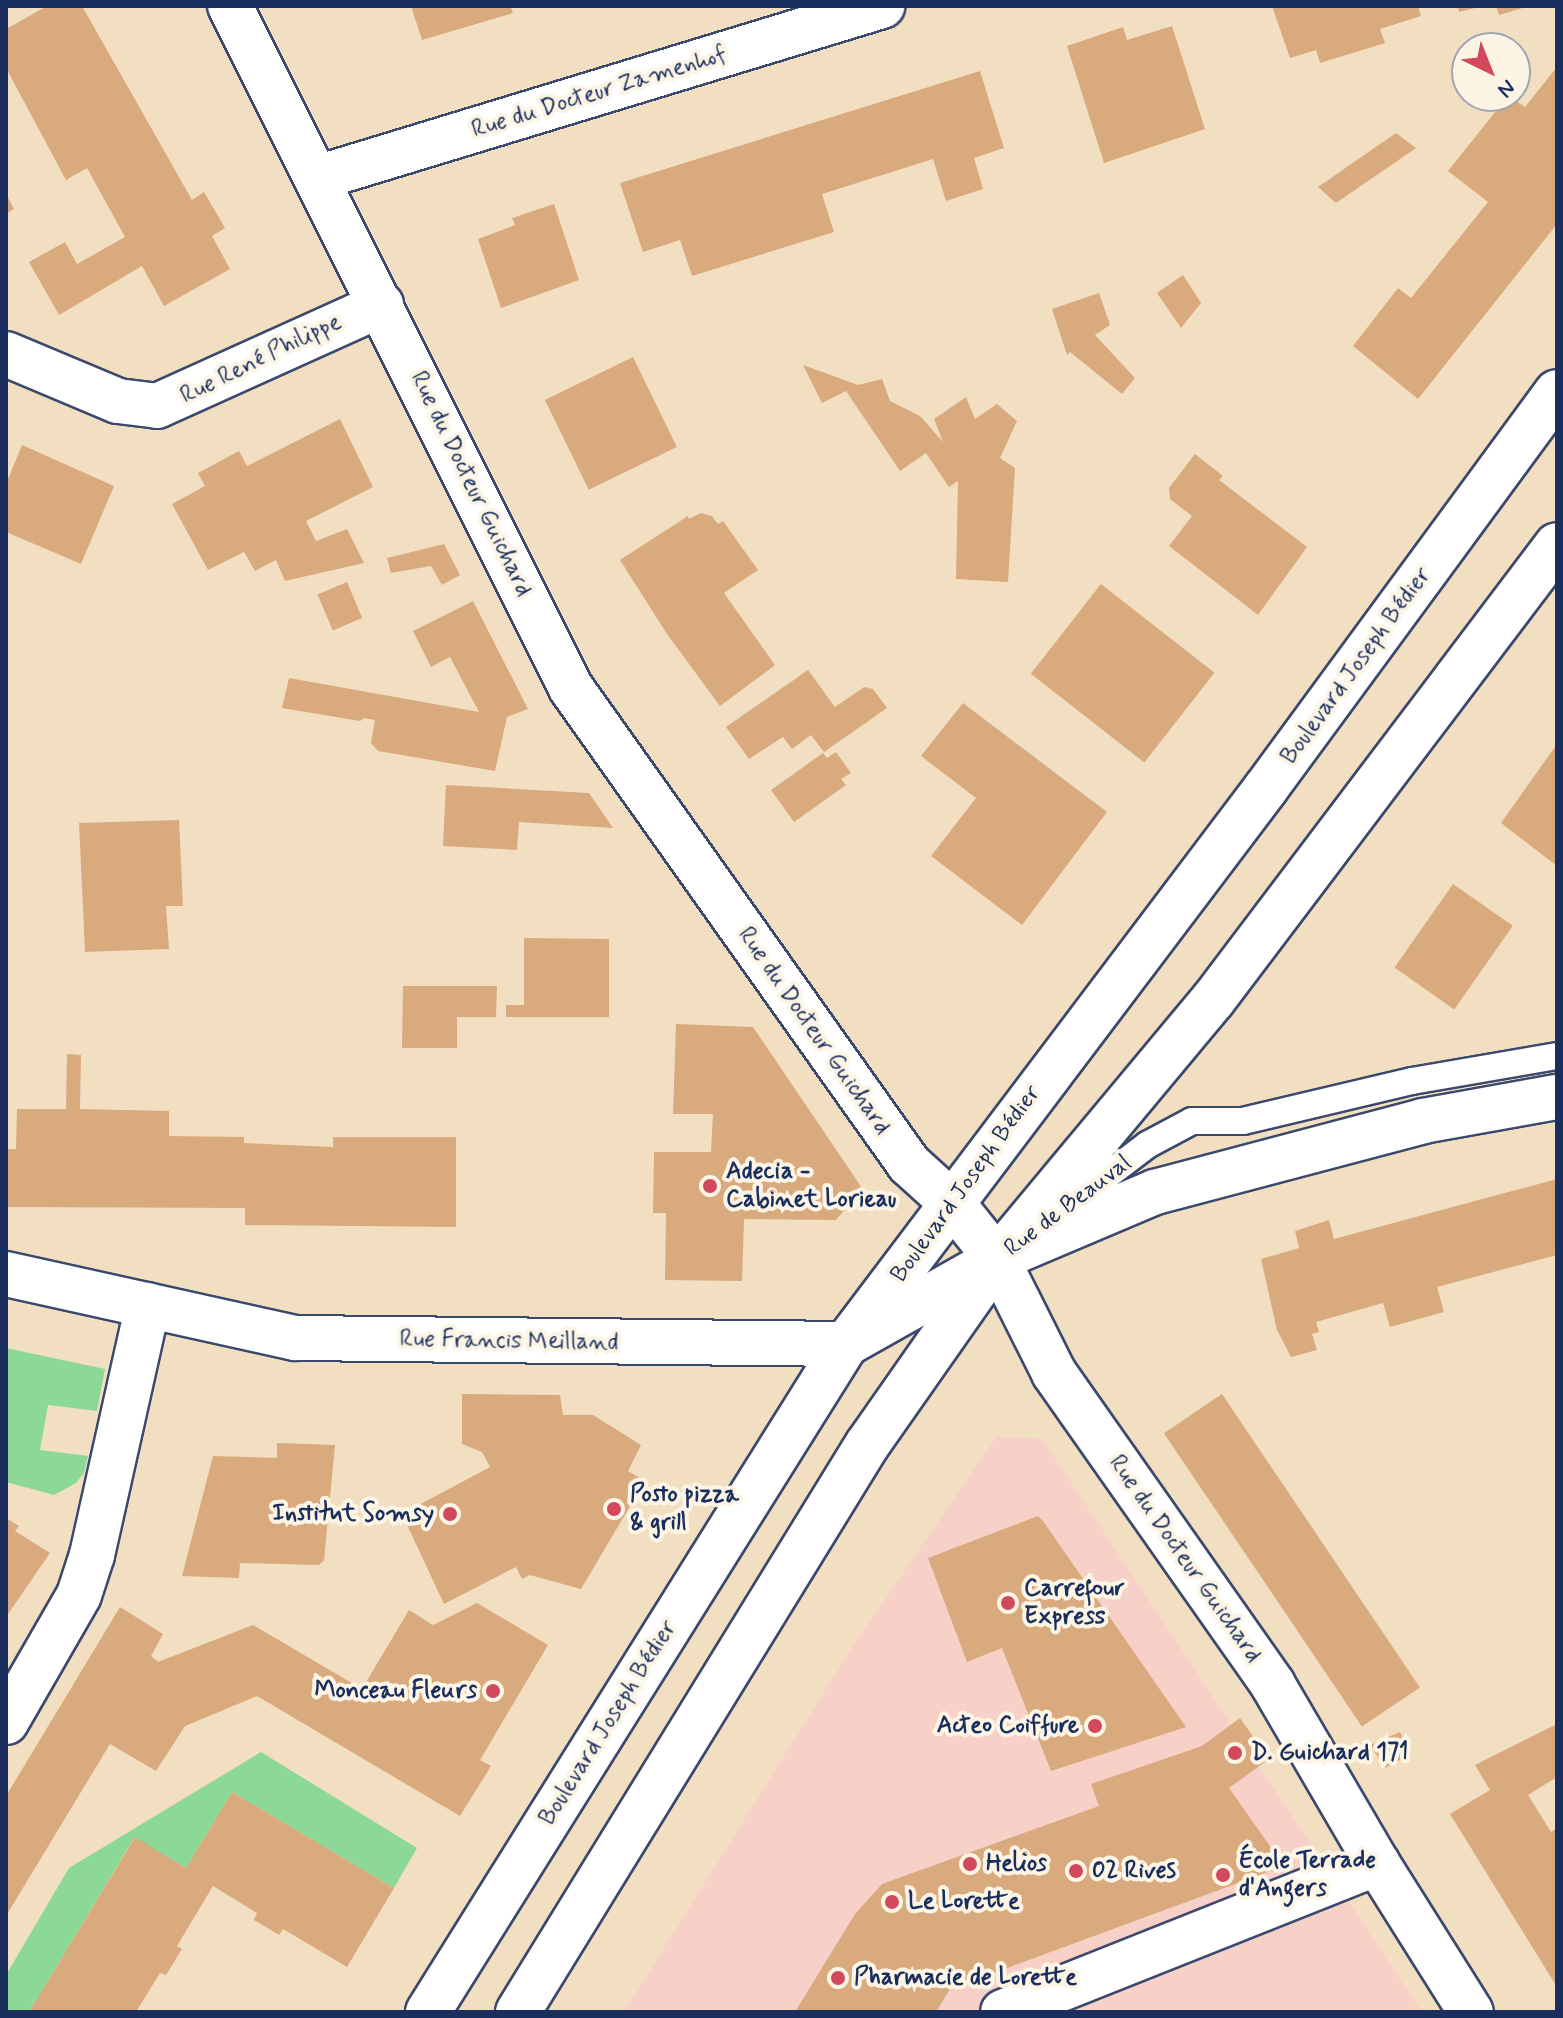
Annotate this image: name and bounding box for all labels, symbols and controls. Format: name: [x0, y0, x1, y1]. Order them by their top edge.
north arrow: [1451, 32, 1531, 112]
street label: Rue du Docteur Zamenhof: [467, 39, 731, 145]
text: N: [1491, 73, 1521, 103]
street label: Rue René Philippe: [176, 307, 346, 411]
street label: Rue du Docteur Guichard: [405, 368, 537, 600]
street label: Boulevard Joseph Bédier: [1275, 562, 1437, 770]
street label: Rue du Docteur Guichard: [732, 923, 896, 1139]
street label: Boulevard Joseph Bédier: [885, 1080, 1047, 1288]
street label: Rue de Beauval: [998, 1149, 1138, 1263]
place label: Adecia - Cabinet Lorieau: [726, 1158, 897, 1214]
marker: Adecia - Cabinet Lorieau: [701, 1177, 719, 1195]
street label: Rue Francis Meilland: [399, 1325, 619, 1357]
street label: Rue du Docteur Guichard: [1103, 1451, 1267, 1667]
place label: Posto pizza & grill: [630, 1481, 736, 1537]
place label: Institut Somsy: [276, 1500, 434, 1528]
marker: Posto pizza & grill: [605, 1500, 623, 1518]
marker: Institut Somsy: [441, 1505, 459, 1523]
place label: Carrefour Express: [1024, 1575, 1125, 1631]
marker: Carrefour Express: [999, 1594, 1017, 1612]
street label: Boulevard Joseph Bédier: [533, 1615, 683, 1831]
place label: Monceau Fleurs: [319, 1677, 477, 1705]
marker: Monceau Fleurs: [484, 1682, 502, 1700]
place label: Acteo Coiffure: [929, 1712, 1079, 1740]
marker: Acteo Coiffure: [1086, 1717, 1104, 1735]
place label: D. Guichard 171: [1251, 1739, 1408, 1767]
marker: D. Guichard 171: [1226, 1744, 1244, 1762]
place label: École Terrade d'Angers: [1239, 1847, 1373, 1903]
place label: Helios: [986, 1850, 1047, 1878]
marker: Helios: [961, 1855, 979, 1873]
place label: 02 Rives: [1092, 1857, 1176, 1885]
marker: 02 Rives: [1067, 1862, 1085, 1880]
marker: École Terrade d'Angers: [1214, 1866, 1232, 1884]
place label: Le Lorette: [908, 1888, 1023, 1916]
marker: Le Lorette: [883, 1893, 901, 1911]
place label: Pharmacie de Lorette: [854, 1964, 1082, 1992]
marker: Pharmacie de Lorette: [829, 1969, 847, 1987]

